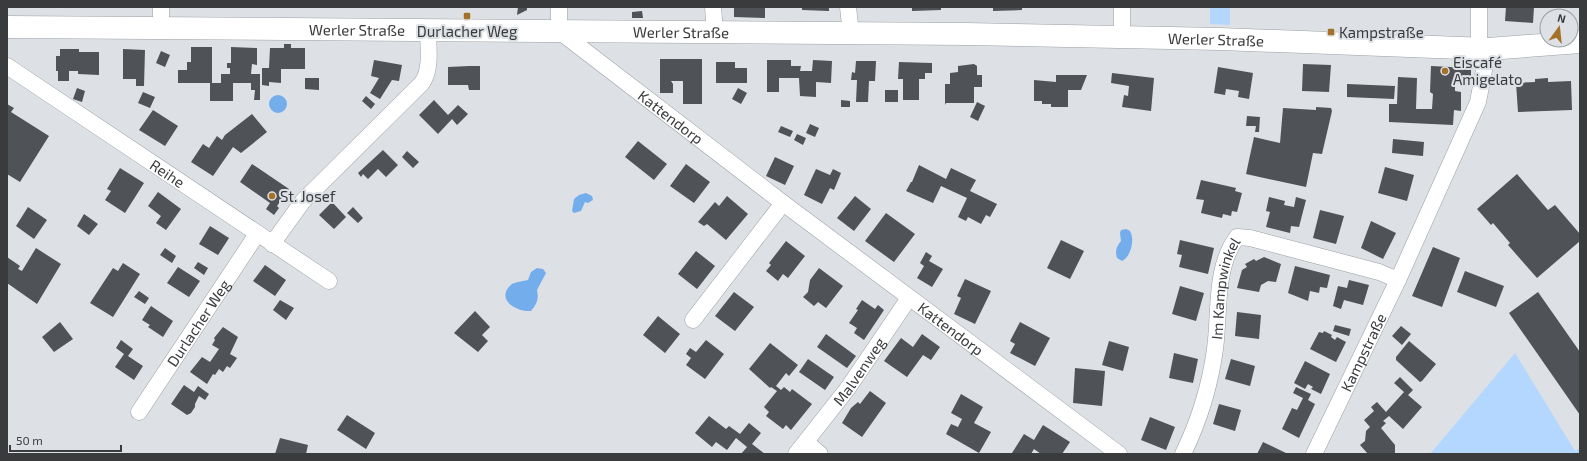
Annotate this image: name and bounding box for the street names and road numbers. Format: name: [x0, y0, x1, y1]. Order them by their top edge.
street label: Werler Straße: [309, 20, 405, 39]
street label: Werler Straße: [633, 23, 729, 41]
street label: Werler Straße: [1168, 29, 1264, 50]
street label: Kattendorp: [635, 86, 707, 148]
street label: Reihe: [147, 155, 188, 191]
street label: Im Kampwinkel: [1207, 233, 1244, 340]
street label: Durlacher Weg: [163, 275, 234, 370]
street label: Kattendorp: [915, 298, 987, 359]
street label: Kampstraße: [1337, 310, 1390, 394]
street label: Malvenweg: [829, 333, 889, 409]

